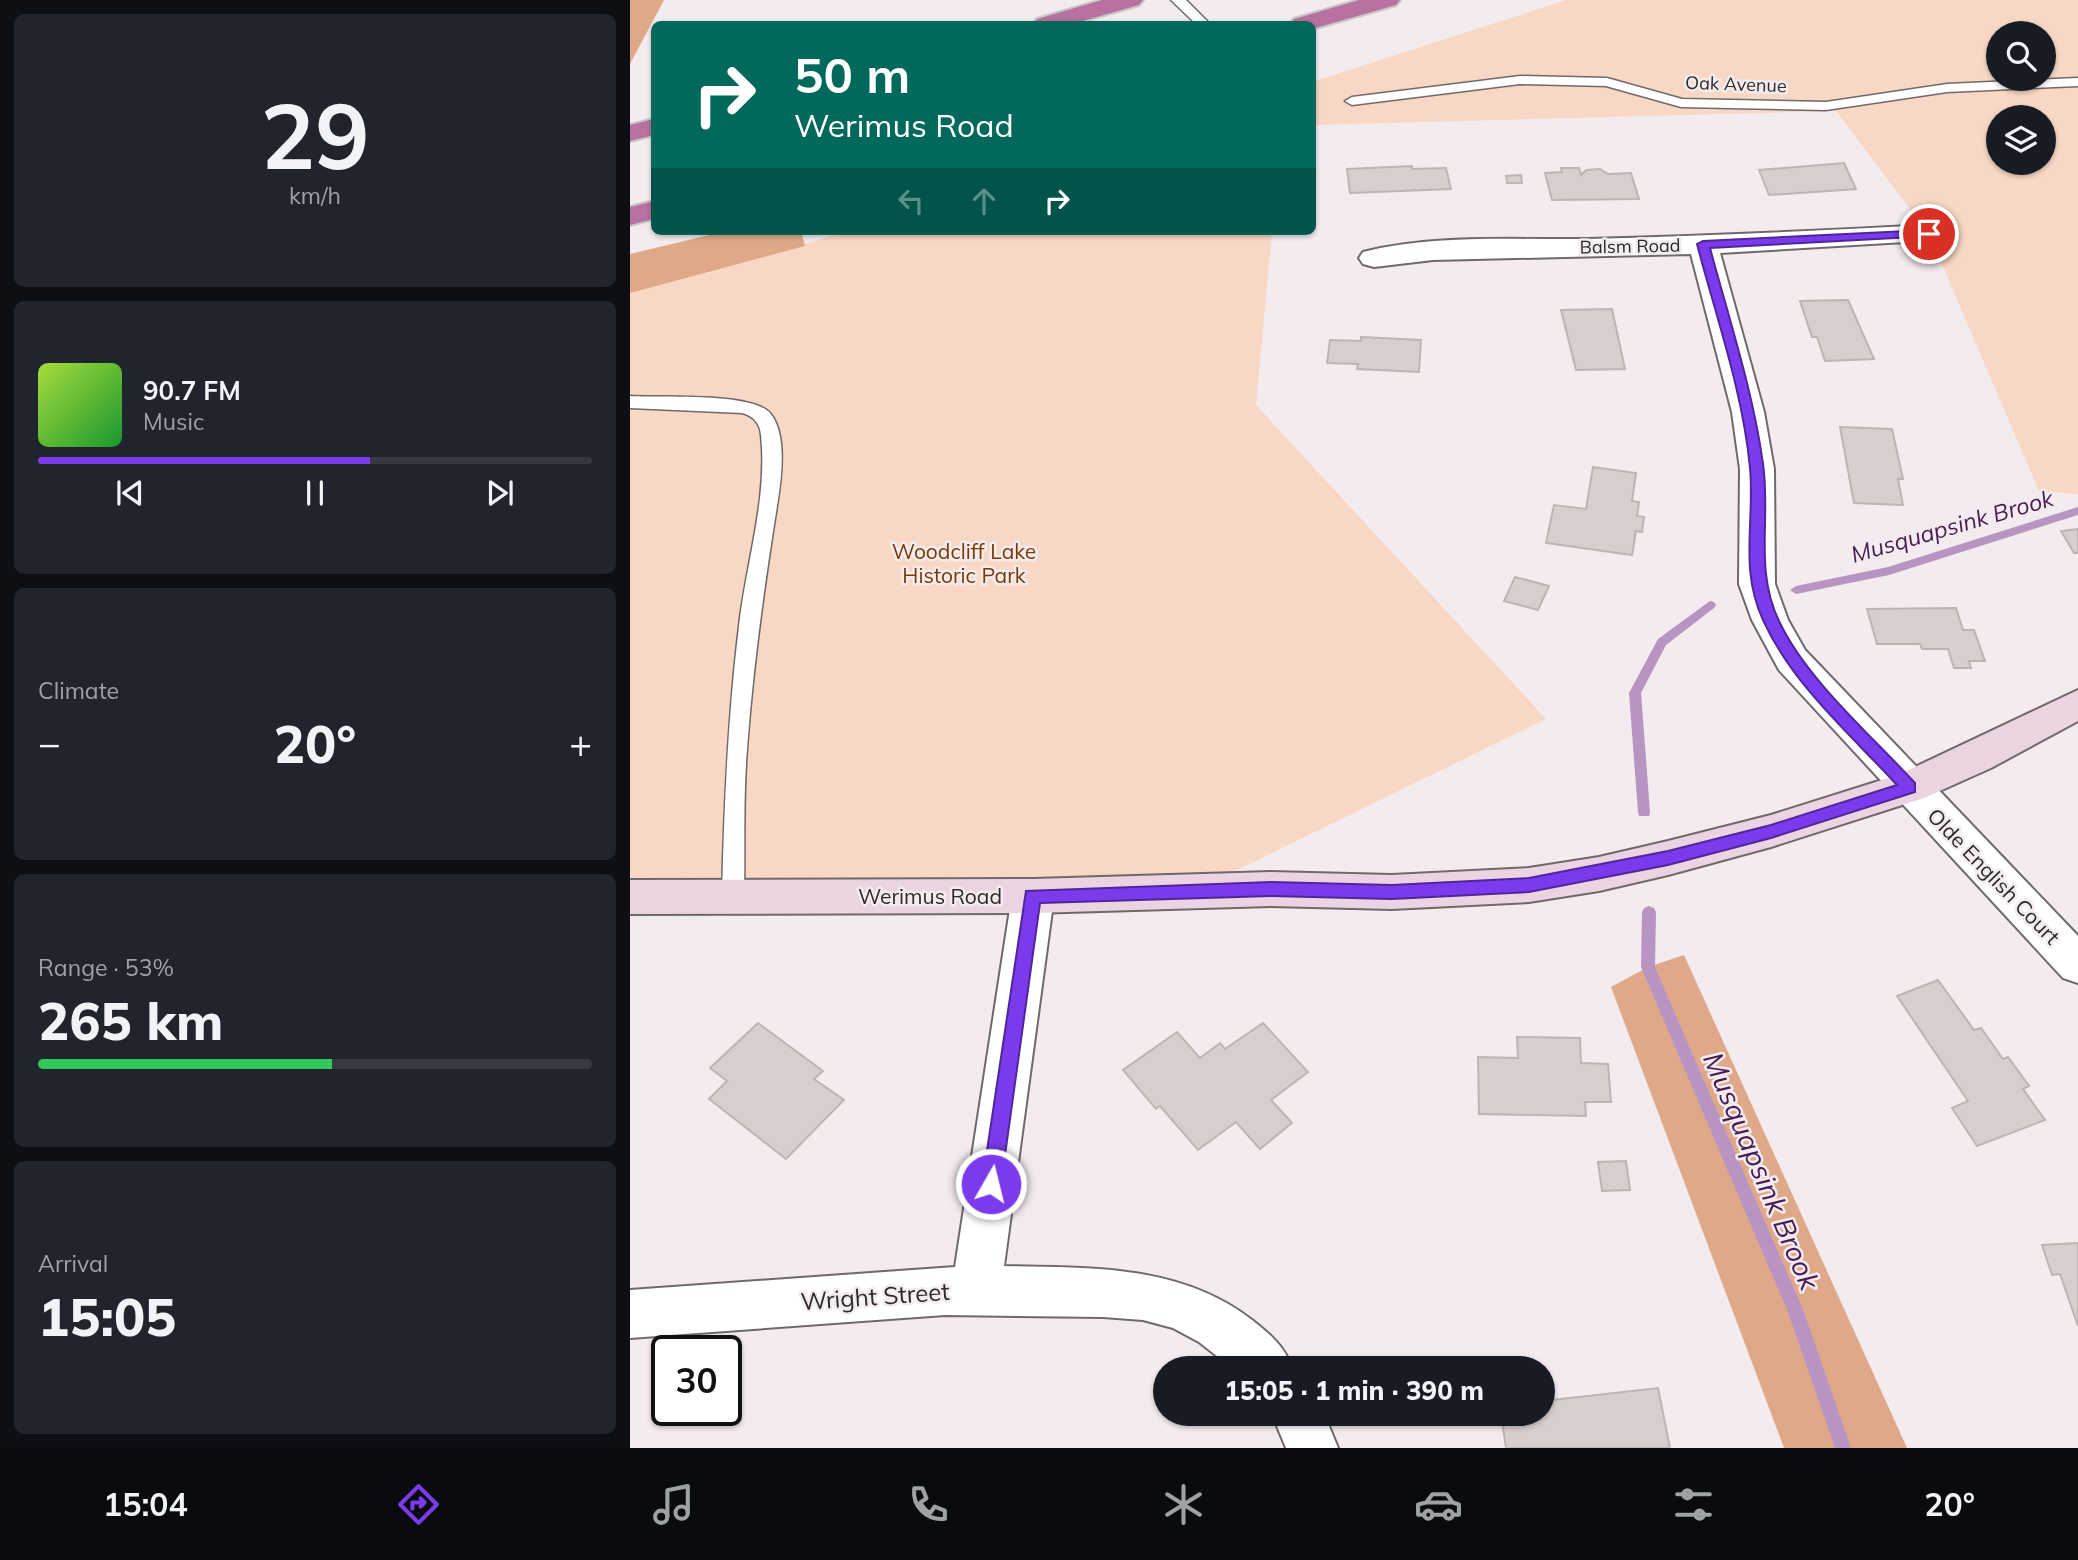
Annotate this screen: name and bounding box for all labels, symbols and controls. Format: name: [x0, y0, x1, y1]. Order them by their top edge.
map controls: [1986, 21, 2056, 175]
button: search: [1986, 21, 2056, 91]
text: 50 m: [794, 44, 910, 105]
icon: right: [679, 49, 770, 140]
street label: Oak Avenue: [1685, 71, 1787, 97]
text: 29: [260, 78, 370, 192]
text: Werimus Road: [794, 105, 1014, 145]
button: layers: [1986, 105, 2056, 175]
text: km/h: [289, 181, 341, 210]
icon: left: [892, 182, 930, 220]
icon: ahead: [965, 182, 1003, 220]
icon: right: [1038, 182, 1076, 220]
pin: [1899, 204, 1959, 264]
icon: arrive: [1910, 215, 1948, 253]
street label: Balsm Road: [1579, 234, 1681, 258]
text: 90.7 FM: [143, 374, 241, 407]
text: Music: [143, 407, 204, 436]
icon: previous: [111, 474, 149, 512]
icon: pause: [296, 474, 334, 512]
icon: next: [481, 474, 519, 512]
water label: Musquapsink Brook: [1847, 483, 2058, 569]
park label: Woodcliff Lake Historic Park: [892, 538, 1036, 588]
text: Climate: [38, 676, 119, 705]
text: 20°: [274, 711, 356, 776]
text: −: [38, 719, 61, 767]
text: +: [569, 719, 592, 767]
street label: Olde English Court: [1922, 802, 2066, 950]
street label: Werimus Road: [858, 883, 1002, 909]
text: Range · 53%: [38, 953, 174, 982]
text: 265 km: [38, 988, 223, 1053]
water label: Musquapsink Brook: [1696, 1047, 1828, 1297]
position arrow: [954, 1147, 1028, 1221]
text: Arrival: [38, 1249, 108, 1278]
street label: Wright Street: [799, 1276, 951, 1316]
text: 15:05: [38, 1284, 176, 1349]
speed limit sign: 30: [651, 1335, 742, 1426]
text: 15:05 · 1 min · 390 m: [1224, 1374, 1484, 1407]
icon: directions: [394, 1480, 443, 1529]
icon: music: [649, 1480, 698, 1529]
icon: phone: [904, 1480, 953, 1529]
icon: climate: [1159, 1480, 1208, 1529]
icon: car: [1414, 1480, 1463, 1529]
icon: filters: [1669, 1480, 1718, 1529]
text: 15:04: [103, 1484, 188, 1524]
text: 20°: [1924, 1484, 1975, 1524]

